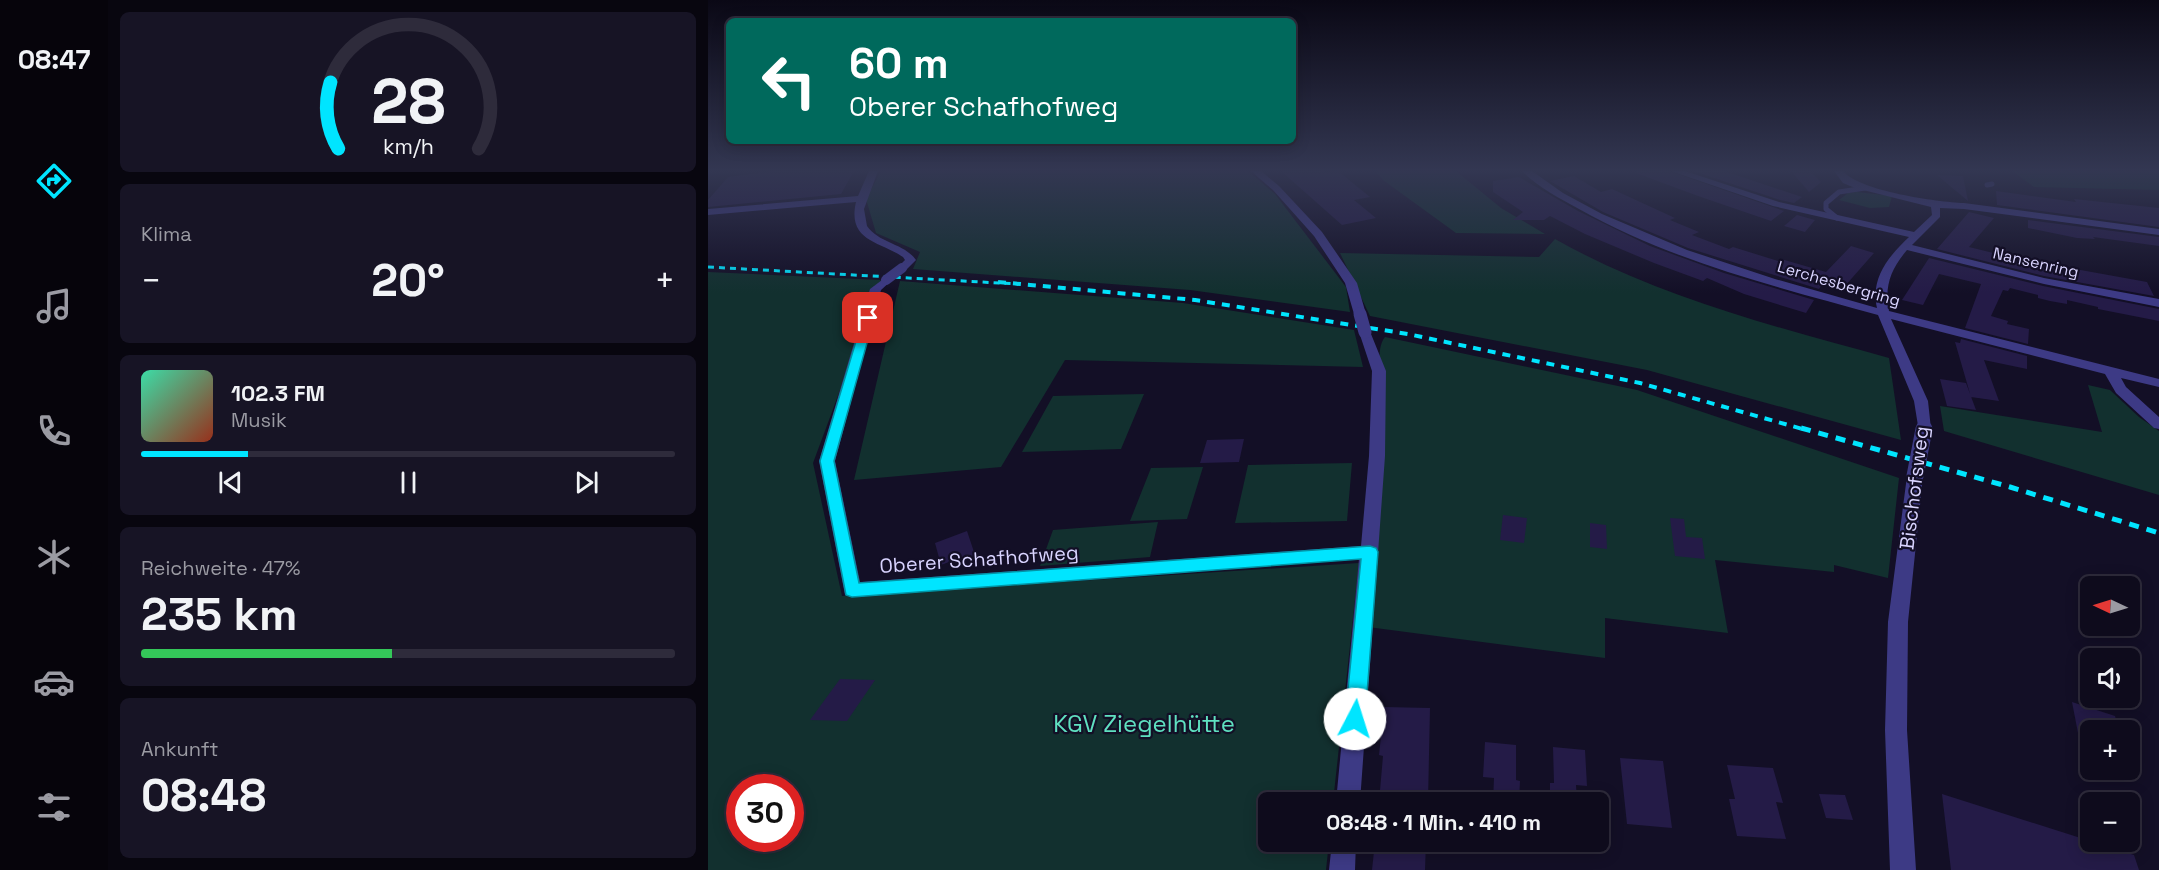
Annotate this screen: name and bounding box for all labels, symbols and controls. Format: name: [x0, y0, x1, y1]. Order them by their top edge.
text: 60 m: [849, 37, 949, 90]
text: 08:47: [18, 42, 90, 77]
icon: left: [750, 42, 828, 120]
text: 28: [371, 62, 445, 141]
text: Oberer Schafhofweg: [849, 89, 1118, 124]
text: km/h: [382, 133, 434, 160]
icon: directions: [33, 160, 75, 202]
text: Klima: [141, 221, 192, 247]
street label: Nansenring: [1991, 242, 2081, 283]
text: 20°: [371, 252, 445, 309]
street label: Lerchesbergring: [1775, 256, 1903, 311]
text: −: [141, 260, 161, 302]
text: +: [655, 260, 675, 302]
icon: music: [33, 285, 75, 327]
pin: [842, 292, 893, 343]
icon: arrive: [851, 301, 884, 334]
text: 102.3 FM: [231, 379, 325, 407]
text: Musik: [231, 407, 287, 433]
icon: phone: [33, 410, 75, 452]
street label: Bischofsweg: [1894, 425, 1934, 551]
icon: previous: [214, 466, 247, 499]
icon: pause: [392, 466, 425, 499]
icon: next: [570, 466, 603, 499]
icon: climate: [33, 536, 75, 578]
street label: Oberer Schafhofweg: [879, 539, 1079, 579]
text: Reichweite · 47%: [141, 555, 300, 581]
north arrow: [2080, 576, 2140, 636]
map controls: [2080, 576, 2140, 852]
text: 235 km: [141, 586, 297, 643]
button: sound: [2080, 648, 2140, 708]
icon: car: [33, 661, 75, 703]
position arrow: [1323, 687, 1387, 751]
park label: KGV Ziegelhütte: [1053, 708, 1235, 739]
button: +: [2080, 720, 2140, 780]
text: Ankunft: [141, 736, 219, 762]
text: 08:48: [141, 767, 266, 824]
speed limit sign: 30: [726, 774, 804, 852]
icon: filters: [33, 786, 75, 828]
button: −: [2080, 792, 2140, 852]
text: 08:48 · 1 Min. · 410 m: [1326, 808, 1541, 836]

